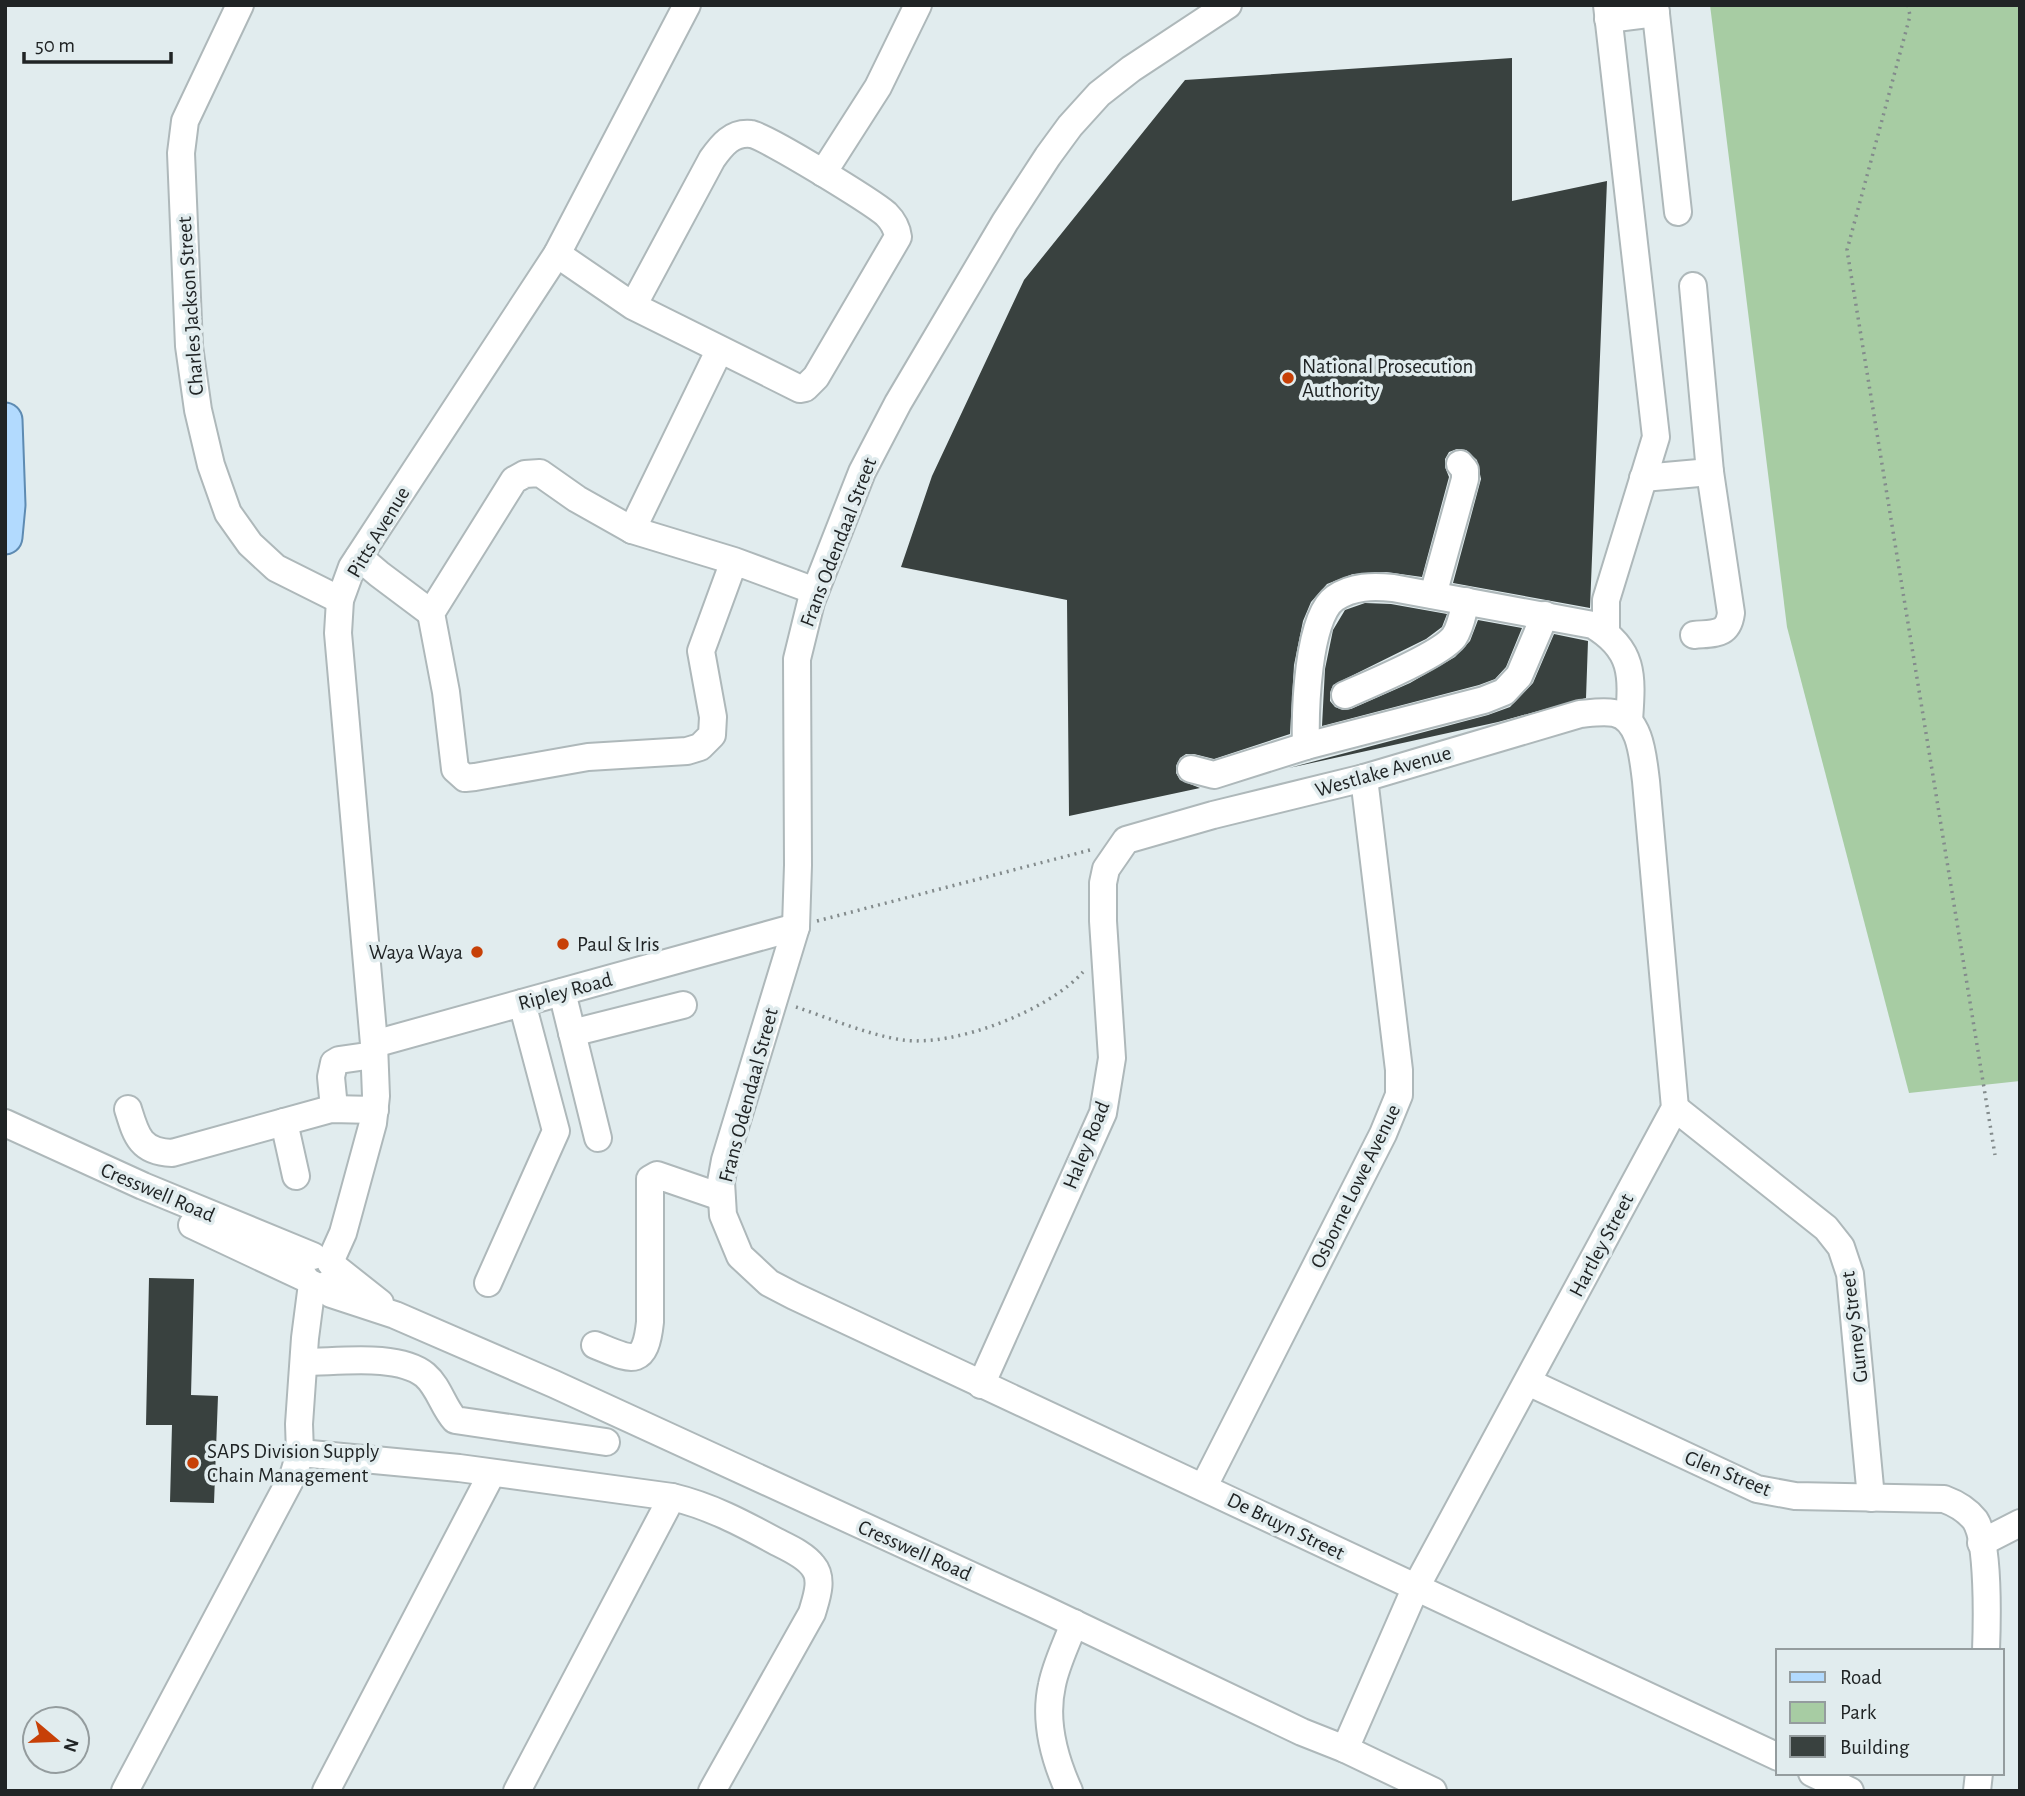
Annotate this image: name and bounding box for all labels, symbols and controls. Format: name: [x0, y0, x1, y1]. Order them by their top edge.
scale bar: [24, 21, 172, 65]
text: 50 m: [35, 35, 75, 56]
street label: Charles Jackson Street: [174, 216, 207, 396]
place label: National Prosecution Authority: [1302, 356, 1473, 401]
marker: National Prosecution Authority: [1280, 370, 1296, 386]
street label: Frans Odendaal Street: [796, 454, 881, 630]
street label: Pitts Avenue: [343, 483, 414, 581]
street label: Westlake Avenue: [1313, 742, 1454, 801]
place label: Paul & Iris: [577, 934, 660, 955]
marker: Paul & Iris: [555, 936, 571, 952]
place label: Waya Waya: [369, 942, 463, 963]
marker: Waya Waya: [469, 944, 485, 960]
street label: Ripley Road: [516, 969, 615, 1014]
street label: Frans Odendaal Street: [715, 1005, 782, 1185]
street label: Haley Road: [1059, 1098, 1114, 1192]
street label: Osborne Lowe Avenue: [1307, 1101, 1404, 1271]
street label: Cresswell Road: [98, 1159, 218, 1226]
street label: Hartley Street: [1565, 1190, 1638, 1300]
street label: Gurney Street: [1837, 1270, 1872, 1384]
place label: SAPS Division Supply Chain Management: [207, 1441, 379, 1486]
street label: Glen Street: [1682, 1447, 1774, 1500]
marker: SAPS Division Supply Chain Management: [185, 1455, 201, 1471]
street label: De Bruyn Street: [1224, 1489, 1348, 1564]
street label: Cresswell Road: [855, 1516, 975, 1585]
legend: [1776, 1649, 2004, 1775]
text: Road: [1840, 1667, 1882, 1688]
text: Park: [1840, 1702, 1877, 1723]
north arrow: [21, 1705, 91, 1775]
text: N: [60, 1736, 82, 1754]
text: Building: [1840, 1737, 1910, 1758]

